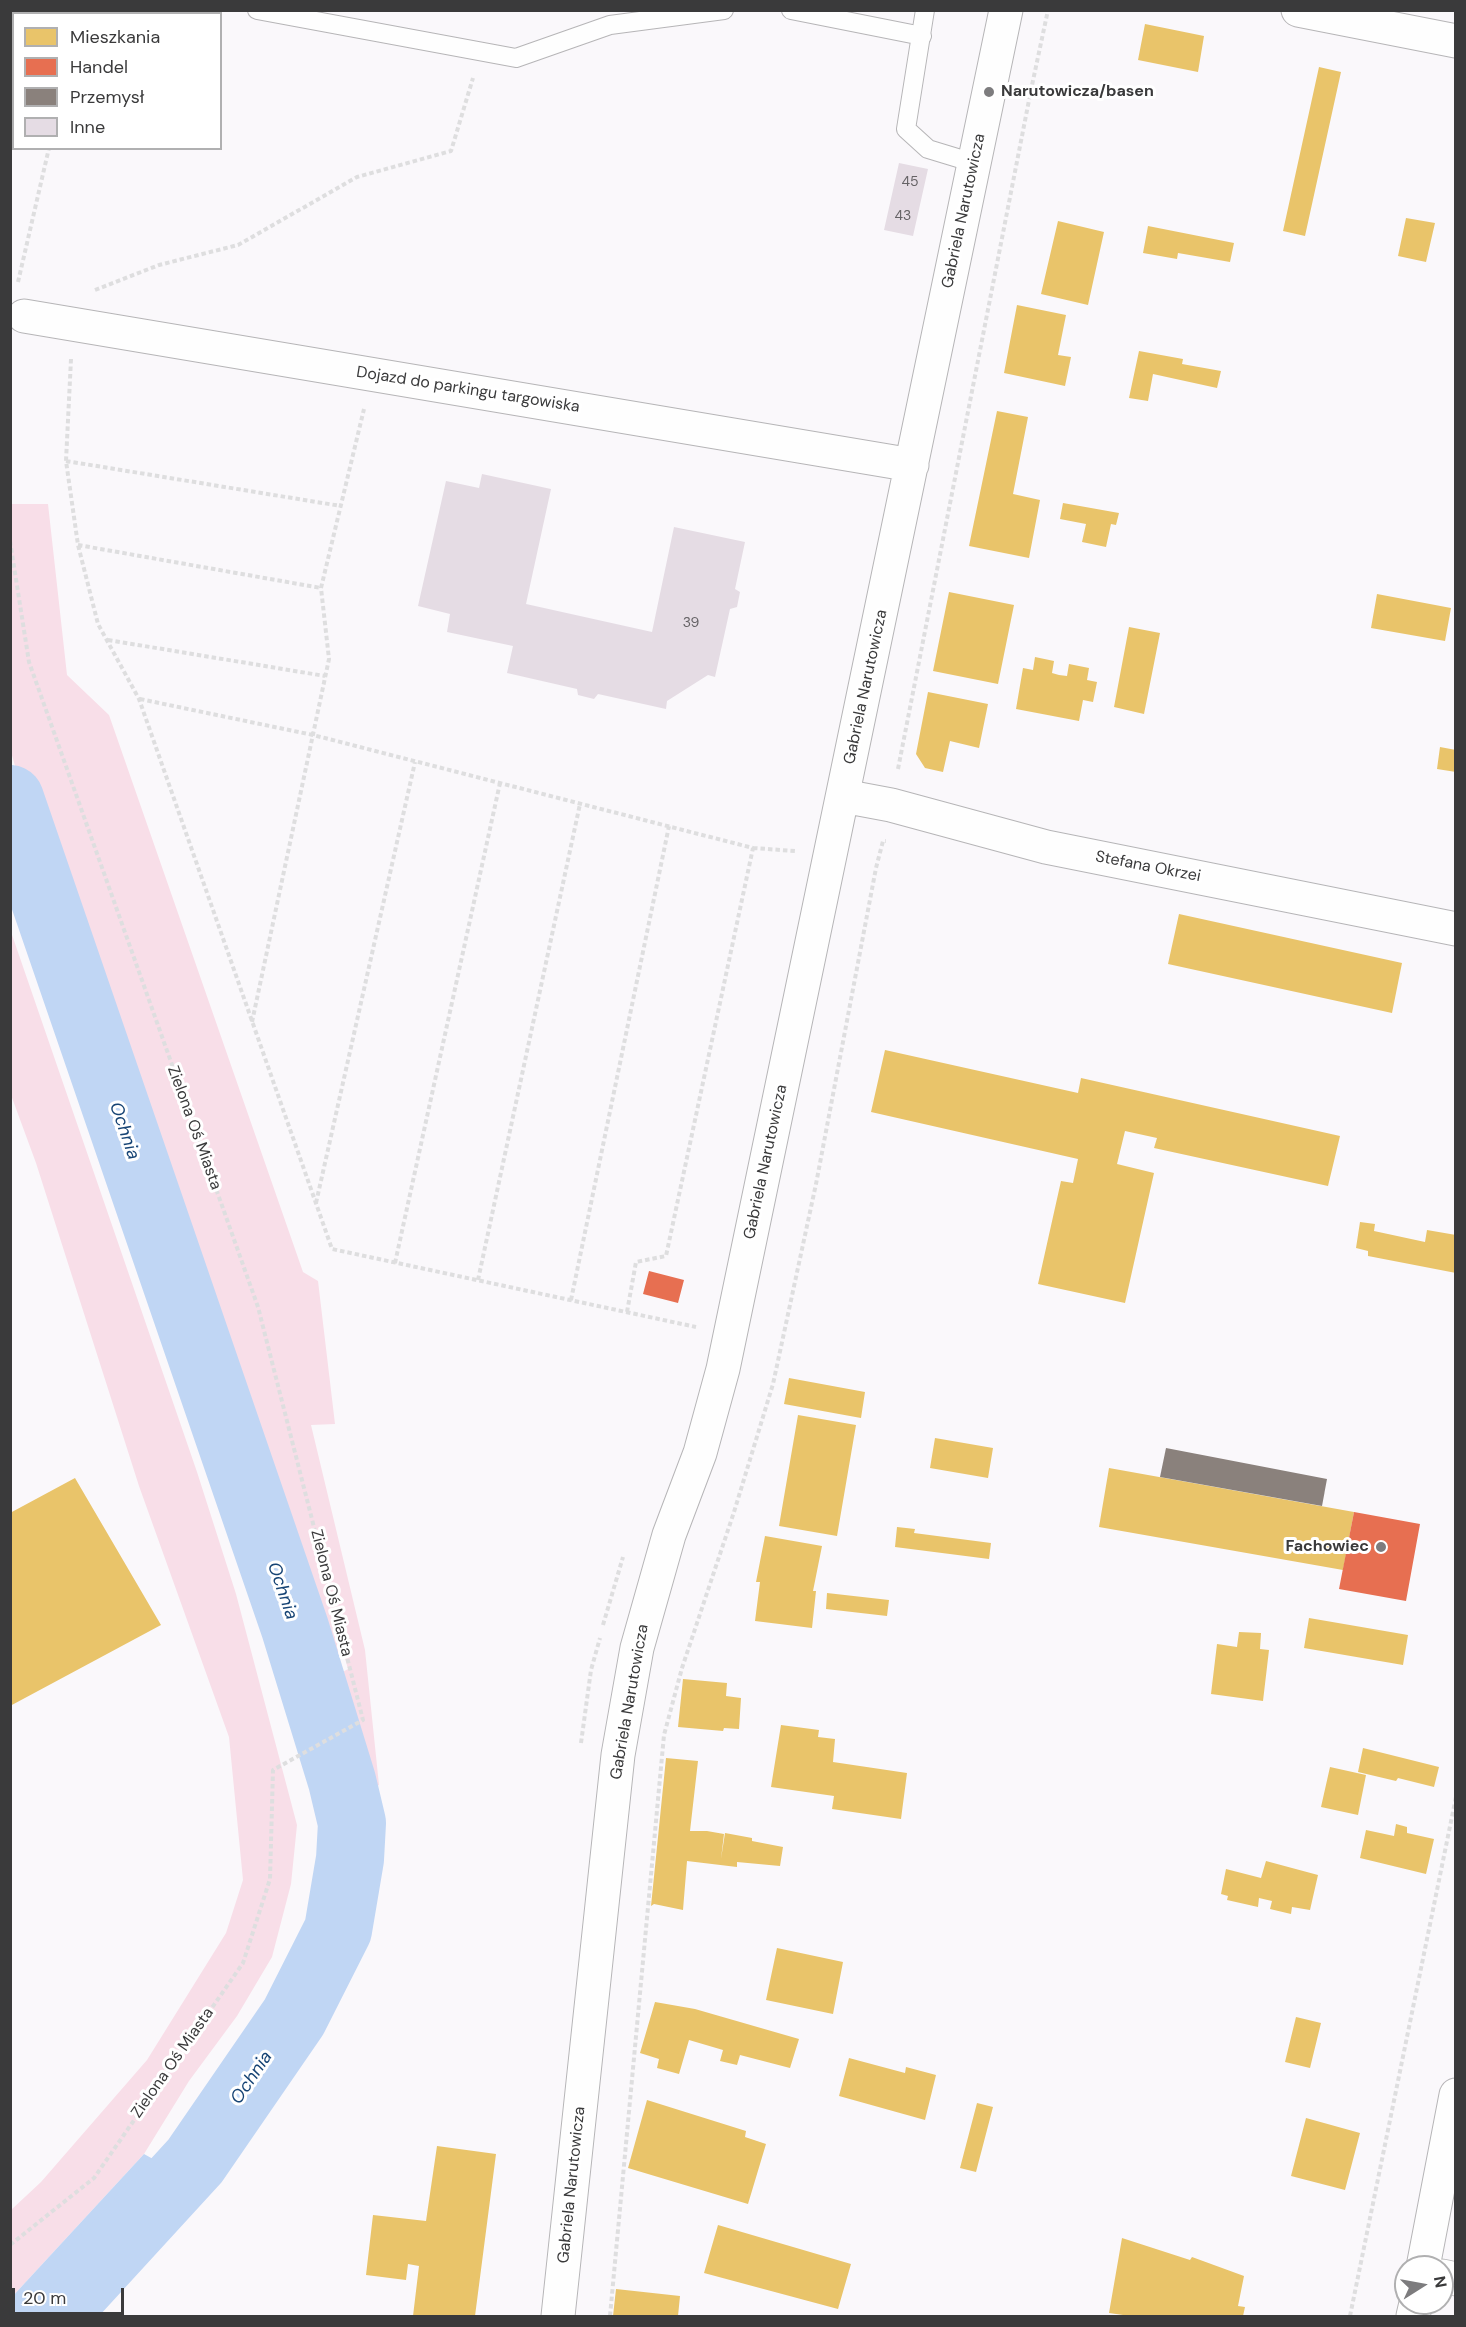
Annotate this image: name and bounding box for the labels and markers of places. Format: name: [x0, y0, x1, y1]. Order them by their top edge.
place label: Narutowicza/basen: [1001, 82, 1154, 102]
marker: Narutowicza/basen: [982, 85, 996, 99]
place label: Fachowiec: [1285, 1537, 1369, 1557]
marker: Fachowiec: [1374, 1540, 1388, 1554]

